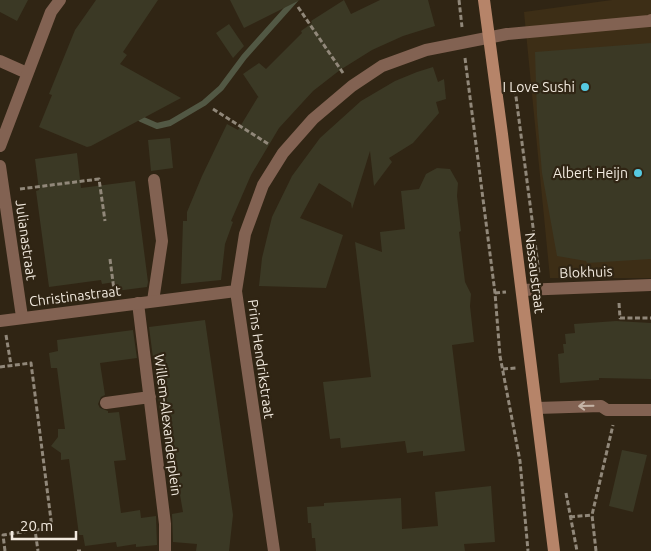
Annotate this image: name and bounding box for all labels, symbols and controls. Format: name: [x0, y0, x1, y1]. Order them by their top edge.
place label: I Love Sushi: [502, 79, 575, 95]
marker: I Love Sushi: [579, 81, 591, 93]
place label: Albert Heijn: [553, 165, 628, 181]
marker: Albert Heijn: [632, 167, 644, 179]
street label: Julianastraat: [12, 199, 40, 282]
street label: Nassaustraat: [522, 232, 548, 315]
street label: Blokhuis: [559, 263, 613, 281]
street label: Christinastraat: [28, 282, 122, 310]
street label: Prins Hendrikstraat: [245, 298, 277, 420]
street label: Willem-Alexanderplein: [151, 353, 185, 497]
one-way arrow: [578, 402, 594, 411]
scale bar: [12, 508, 76, 540]
text: 20 m: [20, 517, 53, 534]

